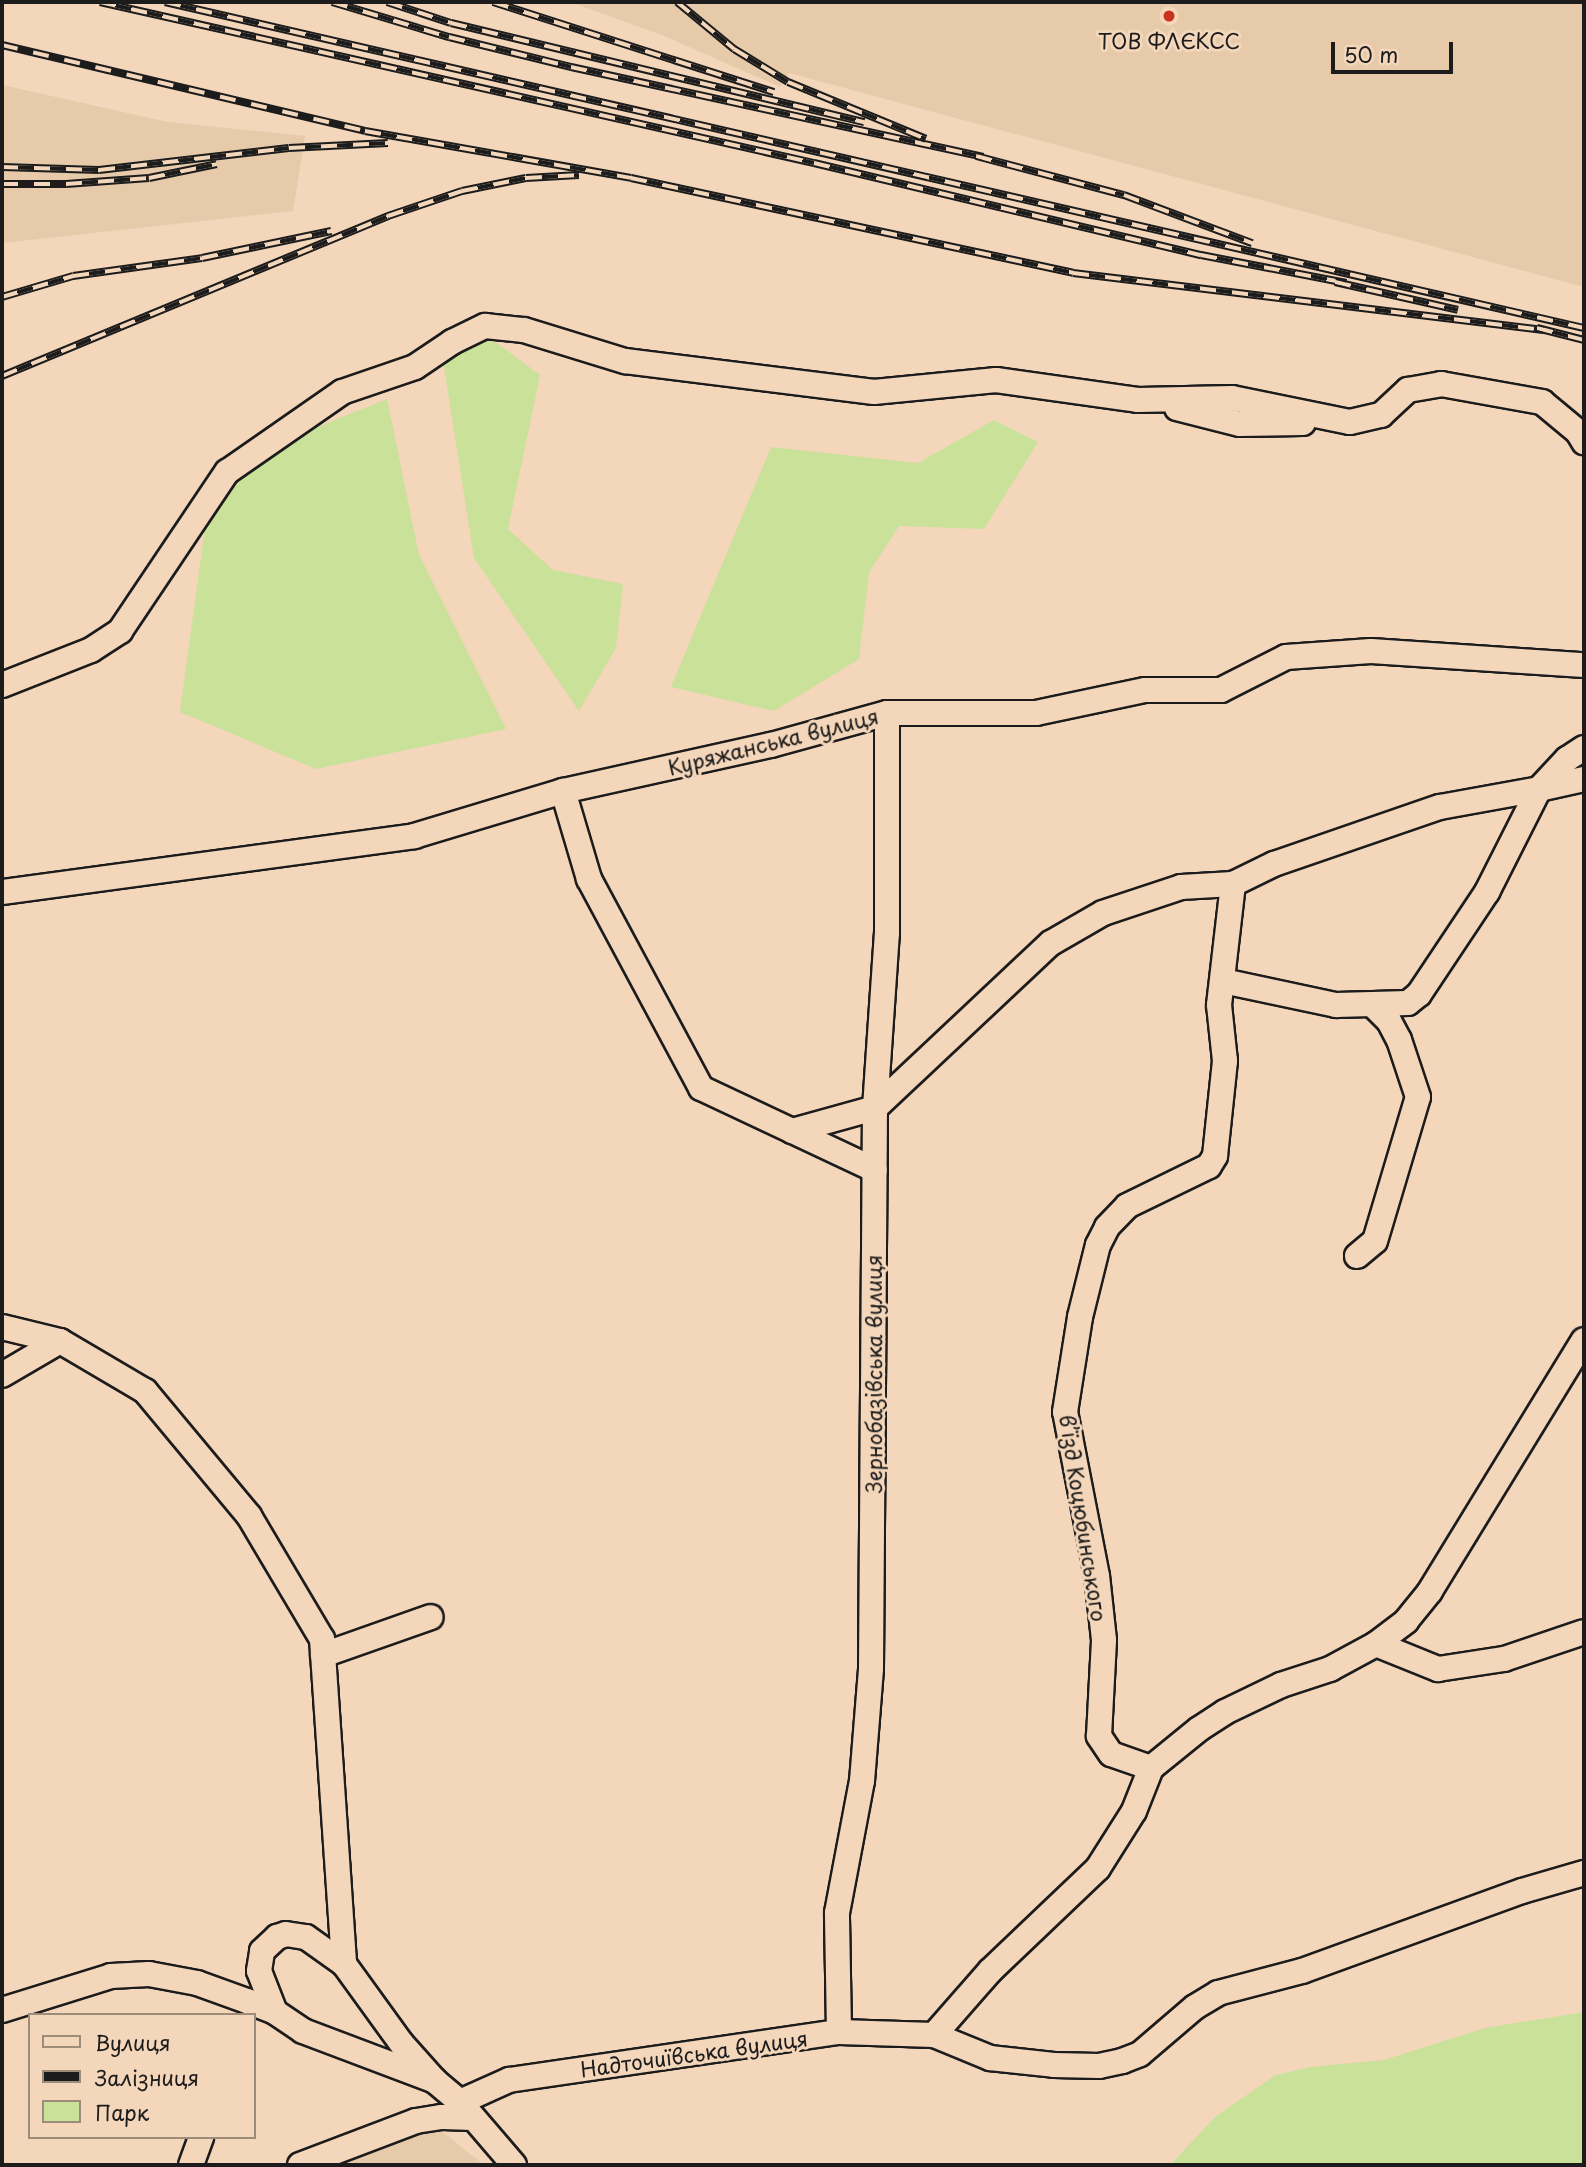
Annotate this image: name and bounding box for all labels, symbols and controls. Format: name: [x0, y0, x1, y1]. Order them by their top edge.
marker: ТОВ ФЛЄКСС: [1161, 8, 1177, 24]
place label: ТОВ ФЛЄКСС: [1097, 27, 1241, 53]
scale bar: [1334, 28, 1456, 72]
text: 50 m: [1344, 38, 1398, 70]
street label: Куряжанська вулиця: [665, 702, 881, 780]
street label: Зернобазівська вулиця: [860, 1254, 886, 1494]
street label: в’їзд Коцюбинського: [1055, 1412, 1113, 1624]
legend: [28, 2013, 256, 2139]
street label: Надточиївська вулиця: [578, 2024, 810, 2082]
text: Вулиця: [95, 2026, 171, 2058]
text: Залізниця: [95, 2061, 199, 2093]
text: Парк: [95, 2096, 149, 2128]

